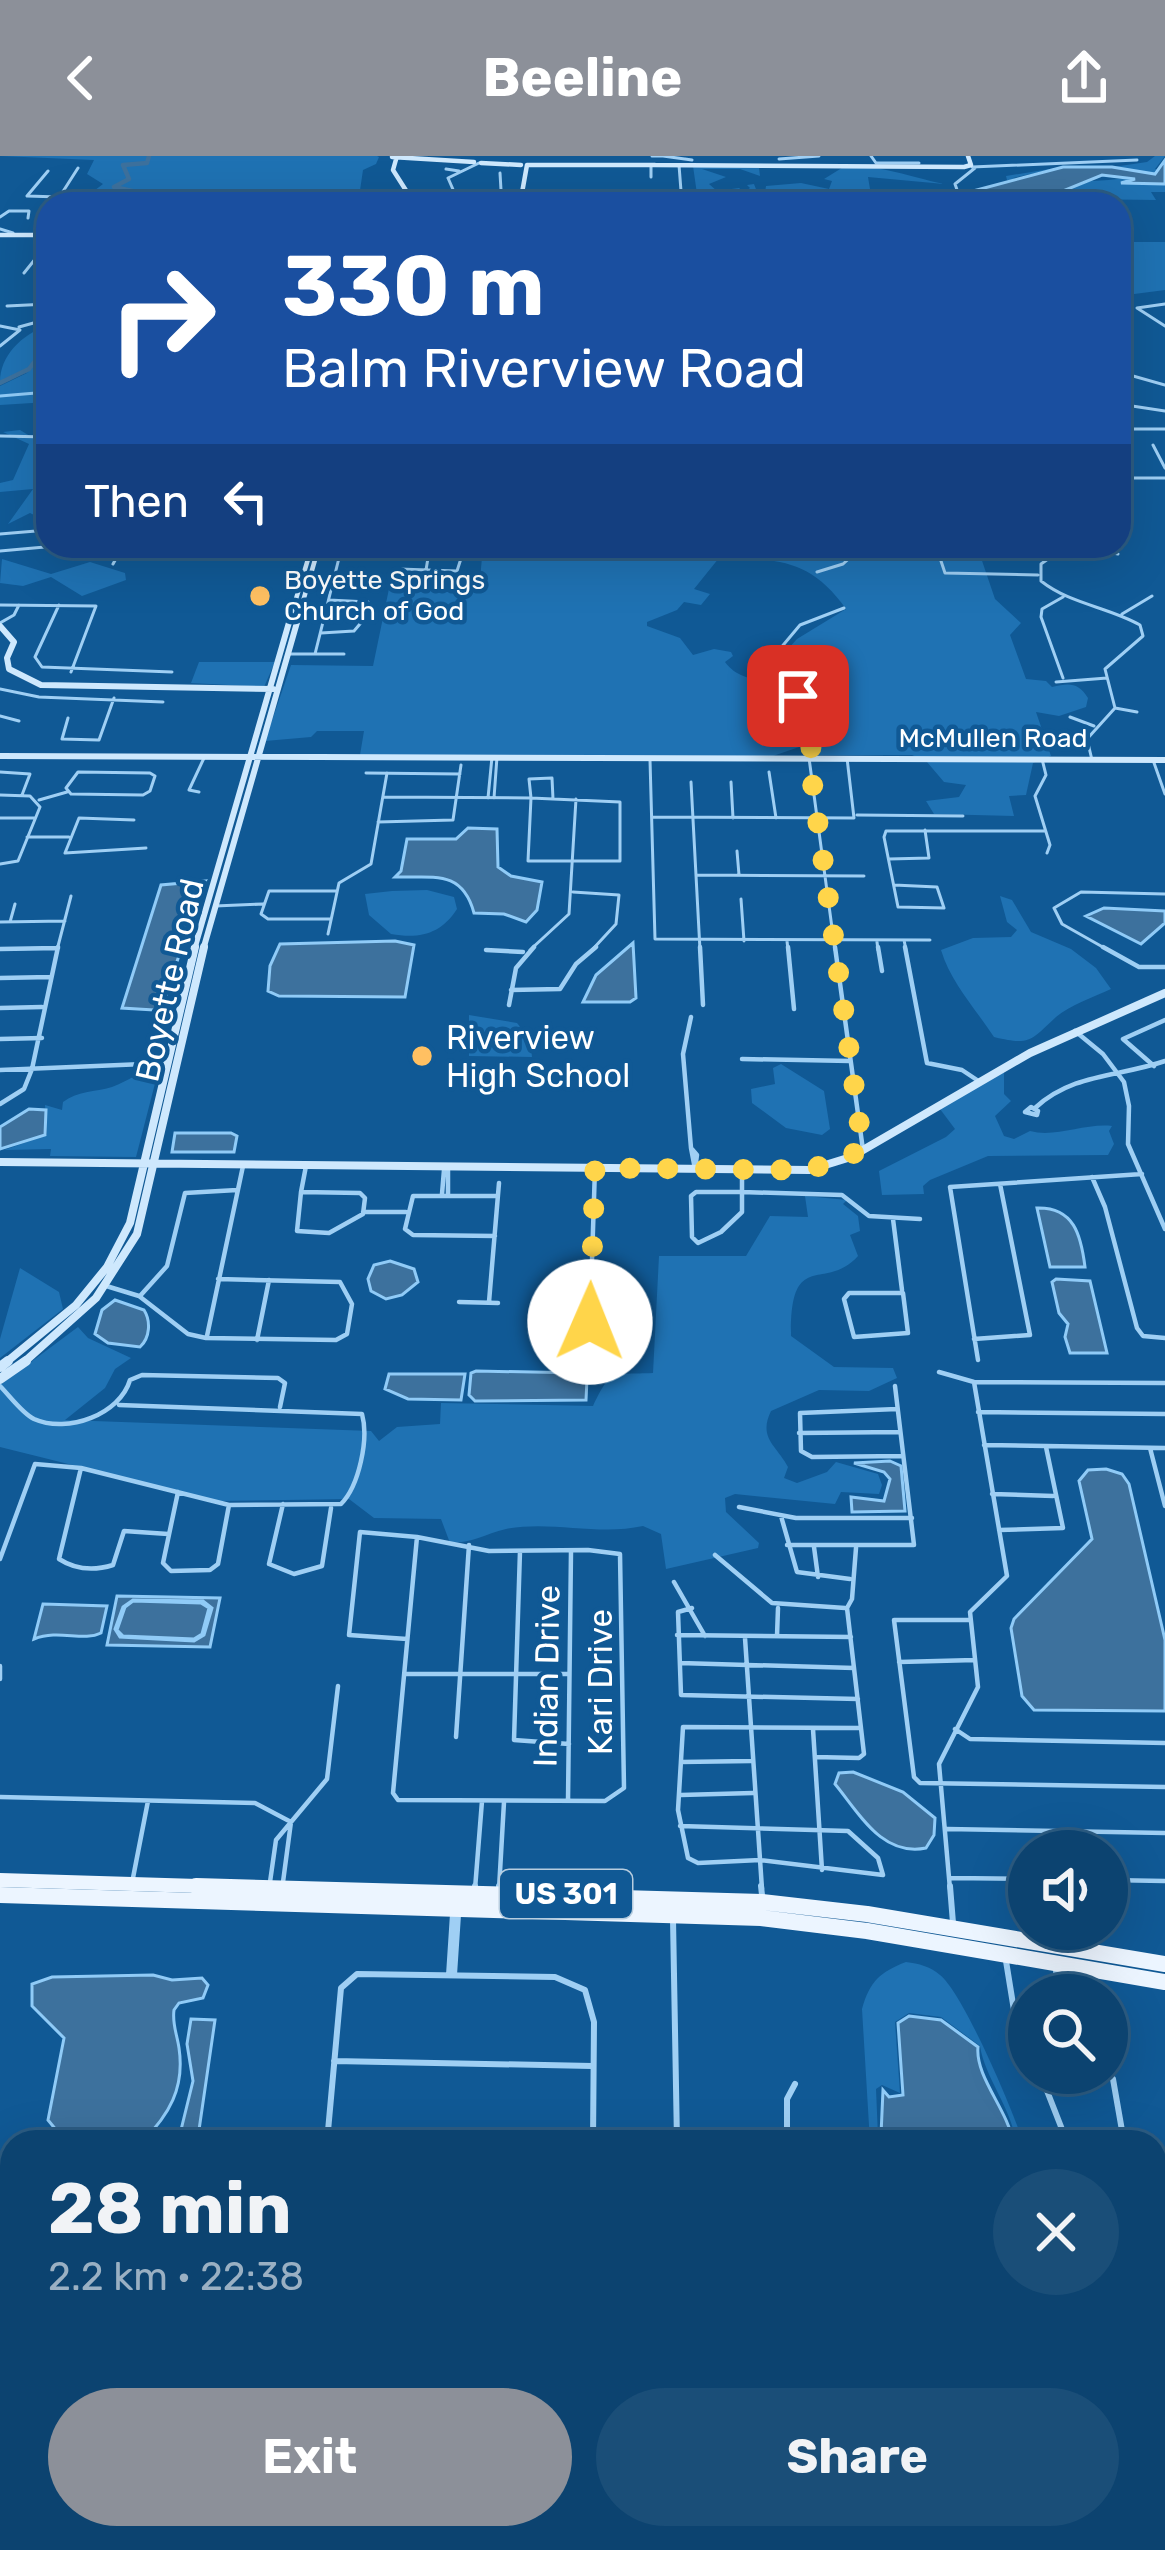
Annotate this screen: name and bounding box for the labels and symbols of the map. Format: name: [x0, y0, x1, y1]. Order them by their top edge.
place label: Boyette Springs Church of God: [284, 564, 485, 627]
marker: Boyette Springs Church of God: [247, 583, 273, 609]
pin: [747, 645, 849, 747]
street label: McMullen Road: [898, 722, 1088, 754]
street label: Boyette Road: [127, 875, 212, 1085]
place label: Riverview High School: [446, 1018, 630, 1095]
marker: Riverview High School: [409, 1043, 435, 1069]
position arrow: [527, 1259, 653, 1385]
street label: Indian Drive: [525, 1585, 568, 1768]
street label: Kari Drive: [581, 1609, 620, 1755]
road number: US 301: [500, 1870, 632, 1918]

